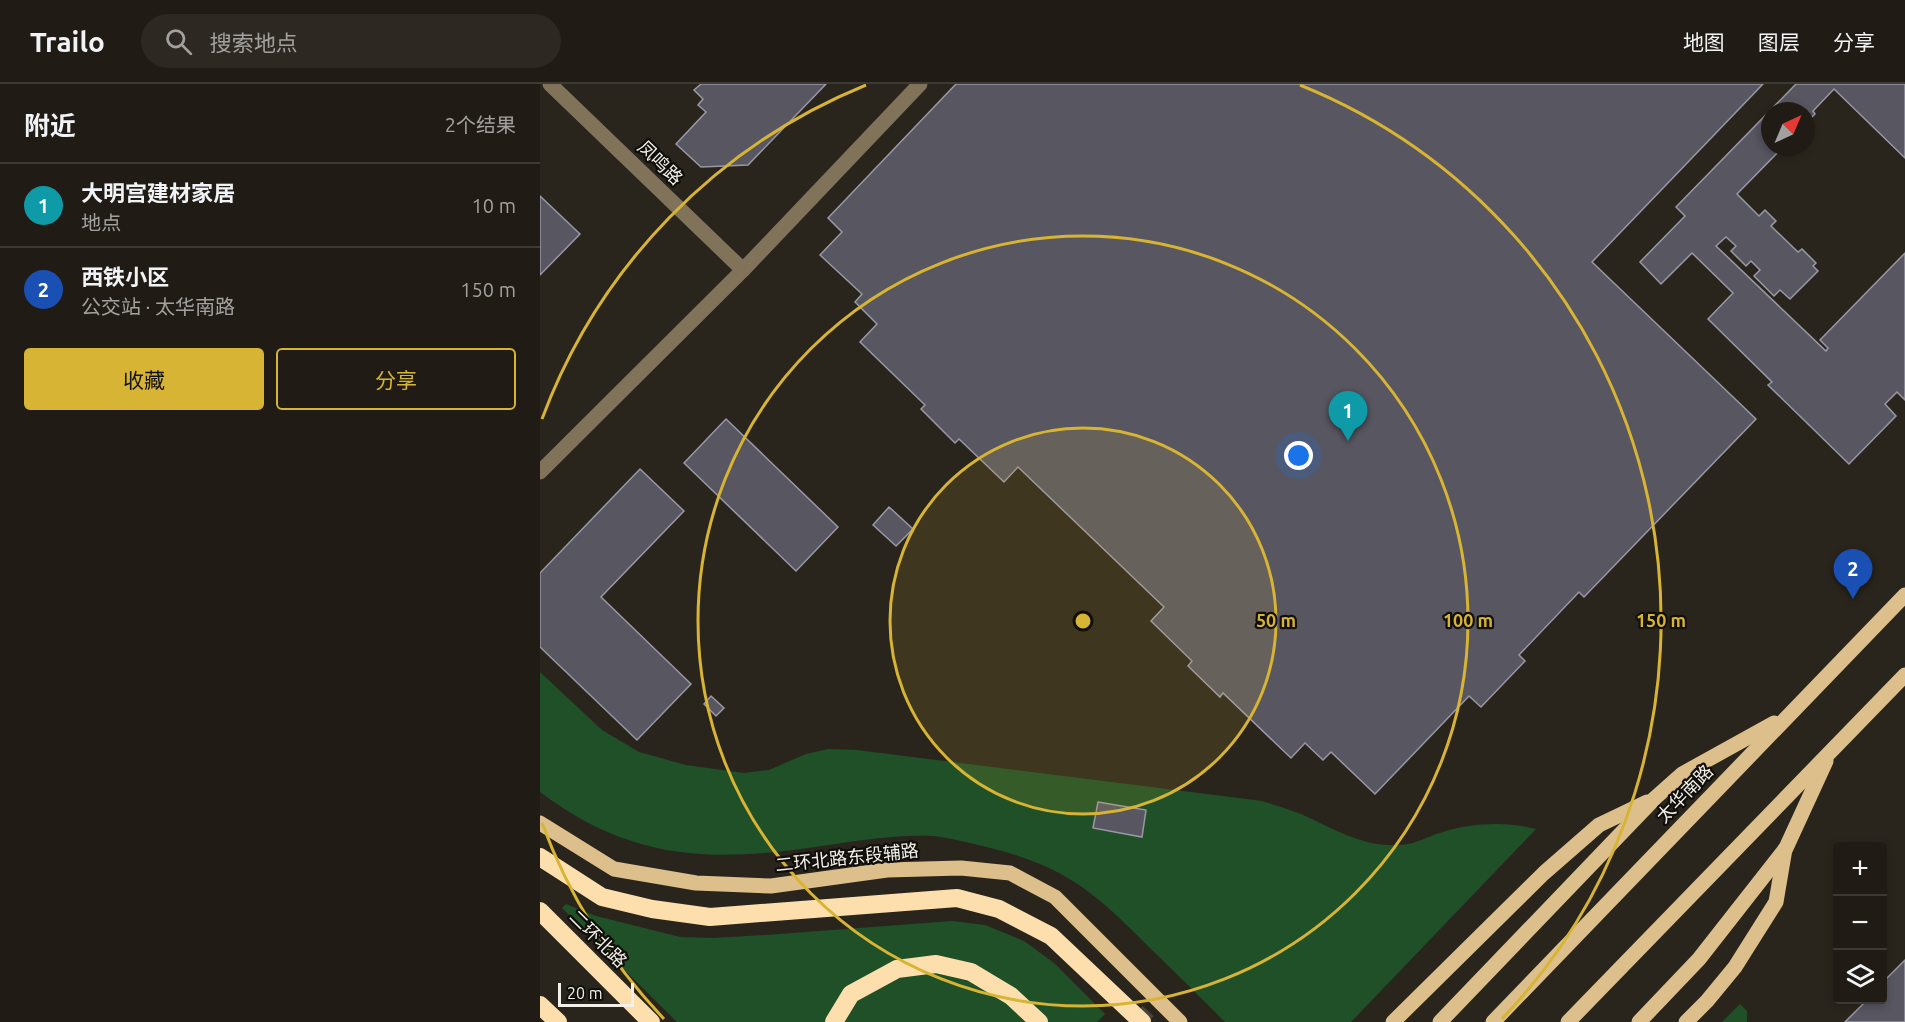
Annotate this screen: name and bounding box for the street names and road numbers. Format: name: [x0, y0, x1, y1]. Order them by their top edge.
street label: 凤鸣路: [634, 136, 687, 188]
street label: 太华南路: [1652, 760, 1716, 826]
street label: 二环北路东段辅路: [774, 840, 920, 874]
street label: 二环北路: [566, 906, 631, 971]

